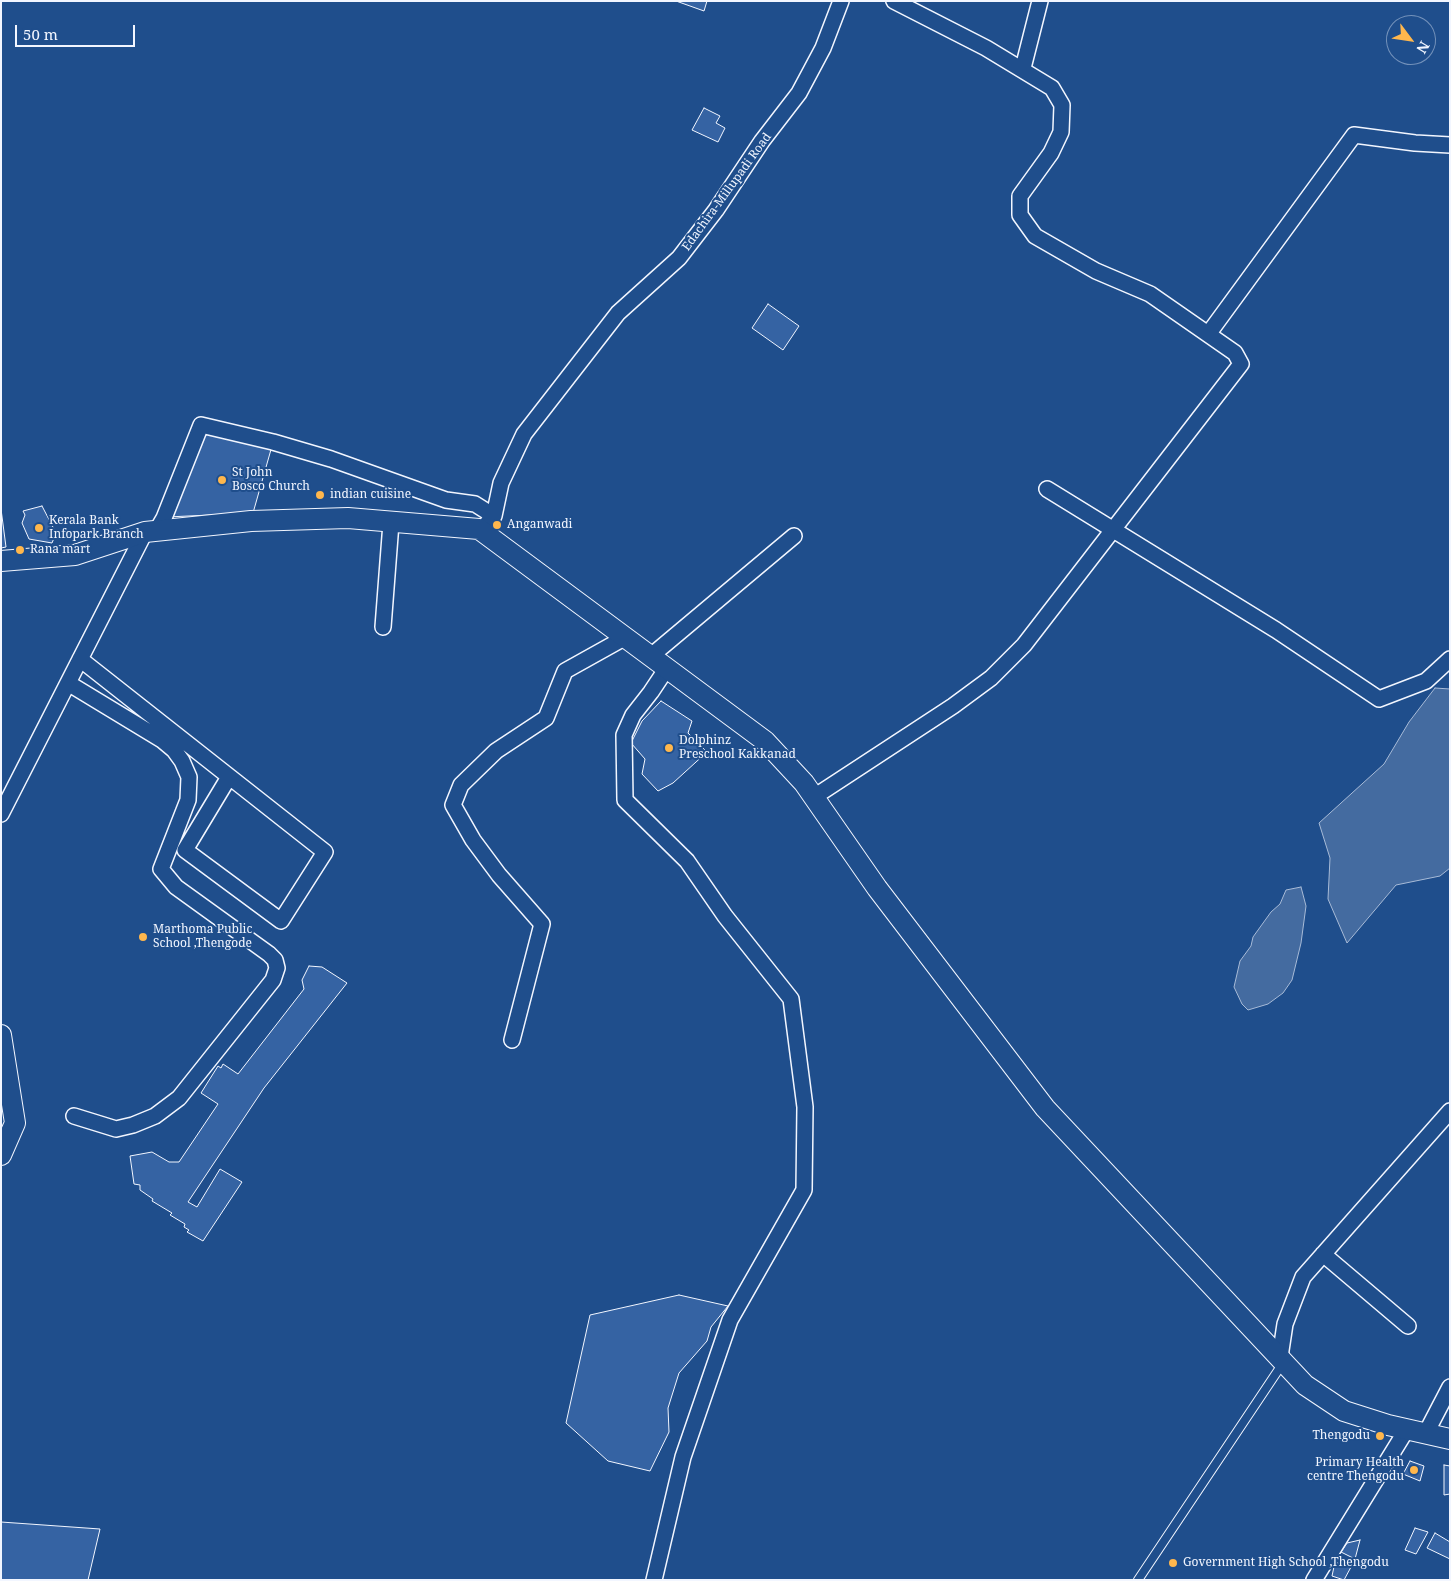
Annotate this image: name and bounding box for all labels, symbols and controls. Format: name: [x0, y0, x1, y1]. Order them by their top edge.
scale bar: [18, 15, 138, 47]
north arrow: [1386, 15, 1436, 65]
text: 50 m: [23, 24, 58, 44]
text: N: [1412, 38, 1434, 57]
street label: Edachira-Millupadi Road: [679, 130, 775, 254]
place label: St John Bosco Church: [232, 466, 310, 494]
marker: St John Bosco Church: [216, 474, 228, 486]
place label: indian cuisine: [330, 488, 411, 502]
marker: indian cuisine: [314, 489, 326, 501]
place label: Kerala Bank Infopark Branch: [49, 514, 144, 542]
place label: Anganwadi: [507, 518, 572, 532]
marker: Anganwadi: [491, 519, 503, 531]
marker: Kerala Bank Infopark Branch: [33, 522, 45, 534]
place label: Rana mart: [30, 543, 90, 557]
marker: Rana mart: [14, 544, 26, 556]
place label: Dolphinz Preschool Kakkanad: [679, 734, 796, 762]
marker: Dolphinz Preschool Kakkanad: [663, 742, 675, 754]
place label: Marthoma Public School ,Thengode: [153, 923, 252, 951]
marker: Marthoma Public School ,Thengode: [137, 931, 149, 943]
place label: Thengodu: [1312, 1429, 1370, 1443]
marker: Thengodu: [1374, 1430, 1386, 1442]
place label: Primary Health centre Thengodu: [1307, 1456, 1404, 1484]
marker: Primary Health centre Thengodu: [1408, 1464, 1420, 1476]
place label: Government High School ,Thengodu: [1183, 1556, 1389, 1570]
marker: Government High School ,Thengodu: [1167, 1557, 1179, 1569]

